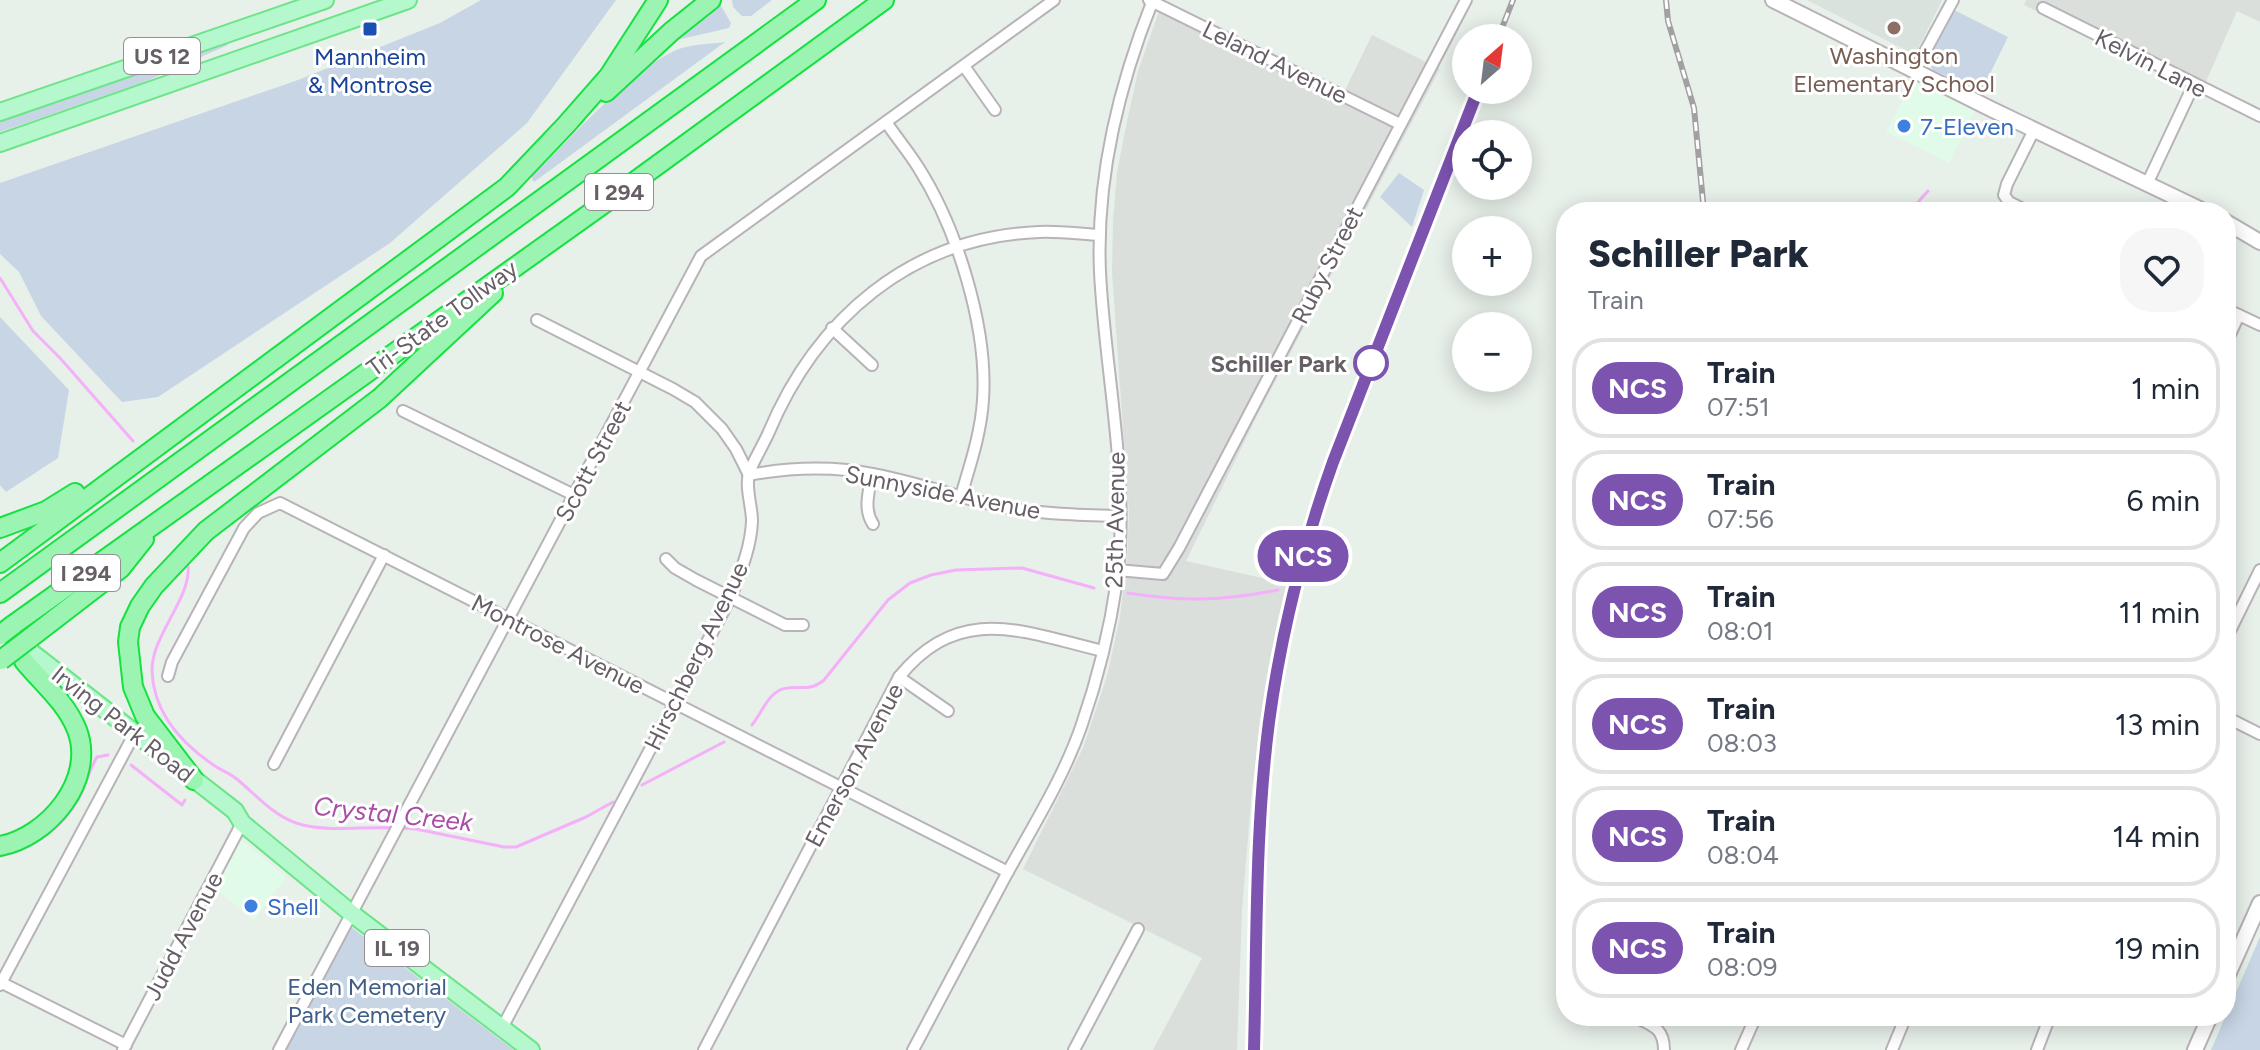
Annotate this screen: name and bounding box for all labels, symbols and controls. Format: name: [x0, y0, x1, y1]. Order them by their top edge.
street label: Leland Avenue: [1198, 14, 1352, 110]
marker: Washington Elementary School: [1885, 19, 1903, 37]
marker: Mannheim & Montrose: [361, 20, 379, 38]
street label: Kelvin Lane: [2090, 23, 2212, 103]
north arrow: [1452, 24, 1532, 104]
map controls: [1452, 24, 1532, 392]
road number: US 12: [124, 38, 200, 74]
place label: Washington Elementary School: [1793, 41, 1995, 98]
place label: Mannheim & Montrose: [308, 42, 432, 99]
place label: 7-Eleven: [1920, 112, 2014, 141]
marker: 7-Eleven: [1895, 117, 1913, 135]
button: locate: [1452, 120, 1532, 200]
road number: I 294: [585, 174, 653, 210]
street label: Ruby Street: [1285, 201, 1369, 329]
button: +: [1452, 216, 1532, 296]
button: heart: [2120, 228, 2204, 312]
text: Schiller Park: [1588, 231, 1809, 277]
street label: Tri-State Tollway: [361, 253, 523, 382]
text: Train: [1588, 284, 1644, 316]
button: −: [1452, 312, 1532, 392]
marker: Schiller Park: [1354, 346, 1388, 380]
place label: Schiller Park: [1210, 349, 1347, 378]
text: Train: [1707, 354, 1776, 391]
text: 1 min: [2131, 370, 2200, 407]
text: NCS: [1608, 371, 1667, 405]
text: 07:51: [1707, 391, 1770, 423]
street label: Scott Street: [549, 396, 637, 526]
street label: 25th Avenue: [1099, 451, 1131, 589]
street label: Sunnyside Avenue: [843, 459, 1043, 525]
text: Train: [1707, 466, 1776, 503]
text: 6 min: [2126, 482, 2200, 519]
text: NCS: [1608, 483, 1667, 517]
text: 07:56: [1707, 503, 1774, 535]
line badge: NCS: [1257, 530, 1349, 582]
text: NCS: [1274, 539, 1332, 573]
road number: I 294: [52, 555, 120, 591]
street label: Hirschberg Avenue: [638, 557, 754, 755]
text: Train: [1707, 578, 1776, 615]
street label: Montrose Avenue: [467, 588, 649, 700]
text: 11 min: [2119, 594, 2200, 631]
text: NCS: [1608, 595, 1667, 629]
text: 08:01: [1707, 615, 1774, 647]
street label: Irving Park Road: [46, 659, 200, 789]
street label: Emerson Avenue: [799, 678, 909, 852]
text: Train: [1707, 690, 1776, 727]
text: 13 min: [2115, 706, 2200, 743]
text: NCS: [1608, 707, 1667, 741]
text: 08:03: [1707, 727, 1777, 759]
water label: Crystal Creek: [312, 790, 475, 838]
text: Train: [1707, 802, 1776, 839]
text: 14 min: [2112, 818, 2200, 855]
text: NCS: [1608, 819, 1667, 853]
text: 08:04: [1707, 839, 1779, 871]
street label: Judd Avenue: [137, 867, 229, 1005]
place label: Shell: [267, 892, 319, 921]
marker: Shell: [242, 897, 260, 915]
text: Train: [1707, 914, 1776, 951]
road number: IL 19: [365, 930, 429, 966]
text: 19 min: [2114, 930, 2200, 967]
text: NCS: [1608, 931, 1667, 965]
text: 08:09: [1707, 951, 1778, 983]
park label: Eden Memorial Park Cemetery: [287, 972, 447, 1029]

